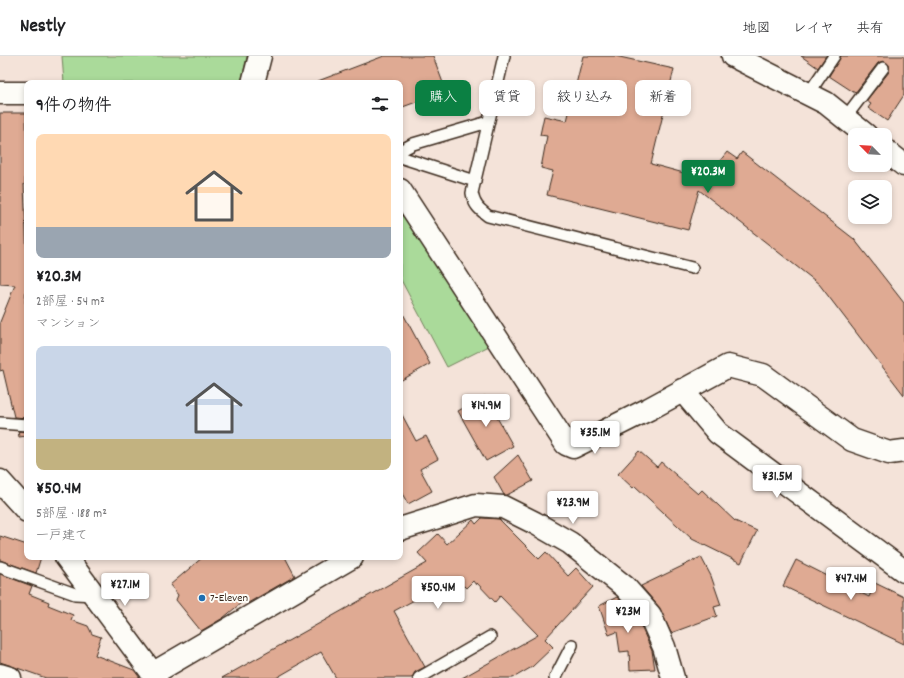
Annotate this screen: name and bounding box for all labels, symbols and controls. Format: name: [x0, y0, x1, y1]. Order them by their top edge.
text: Nestly: [20, 14, 65, 41]
text: 地図: [743, 19, 771, 39]
text: レイヤ: [793, 19, 834, 39]
text: 共有: [856, 19, 884, 39]
chip: 購入: [415, 80, 471, 116]
chip: 賃貸: [479, 80, 535, 116]
chip: 絞り込み: [543, 80, 627, 116]
chip: 新着: [635, 80, 691, 116]
icon: filters: [369, 93, 391, 115]
text: 9件の物件: [36, 95, 112, 119]
north arrow: [848, 128, 892, 172]
map controls: [848, 128, 892, 224]
icon: home: [178, 160, 250, 232]
pin: ¥20.3M: [675, 160, 741, 194]
text: ¥20.3M: [691, 163, 725, 182]
button: layers: [848, 180, 892, 224]
text: ¥20.3M: [36, 266, 81, 290]
text: 2部屋 · 54 m²: [36, 293, 105, 312]
text: マンション: [36, 315, 100, 334]
icon: home: [178, 372, 250, 444]
pin: ¥14.9M: [453, 394, 519, 428]
text: ¥14.9M: [471, 397, 501, 416]
pin: ¥35.1M: [562, 421, 628, 455]
text: ¥35.1M: [580, 424, 610, 443]
pin: ¥31.5M: [744, 465, 810, 499]
text: ¥31.5M: [762, 468, 792, 487]
text: ¥50.4M: [36, 478, 81, 502]
pin: ¥23.9M: [540, 491, 606, 525]
text: ¥23.9M: [556, 494, 590, 513]
text: 5部屋 · 188 m²: [36, 505, 107, 524]
text: 一戸建て: [36, 527, 88, 546]
pin: ¥47.4M: [818, 567, 884, 601]
text: ¥47.4M: [835, 570, 867, 589]
pin: ¥27.1M: [92, 573, 158, 607]
text: ¥27.1M: [110, 576, 140, 595]
pin: ¥50.4M: [405, 576, 471, 610]
text: ¥50.4M: [421, 579, 455, 598]
place label: 7-Eleven: [210, 590, 249, 607]
marker: 7-Eleven: [197, 593, 207, 603]
pin: ¥23M: [604, 600, 652, 634]
text: ¥23M: [615, 603, 641, 622]

